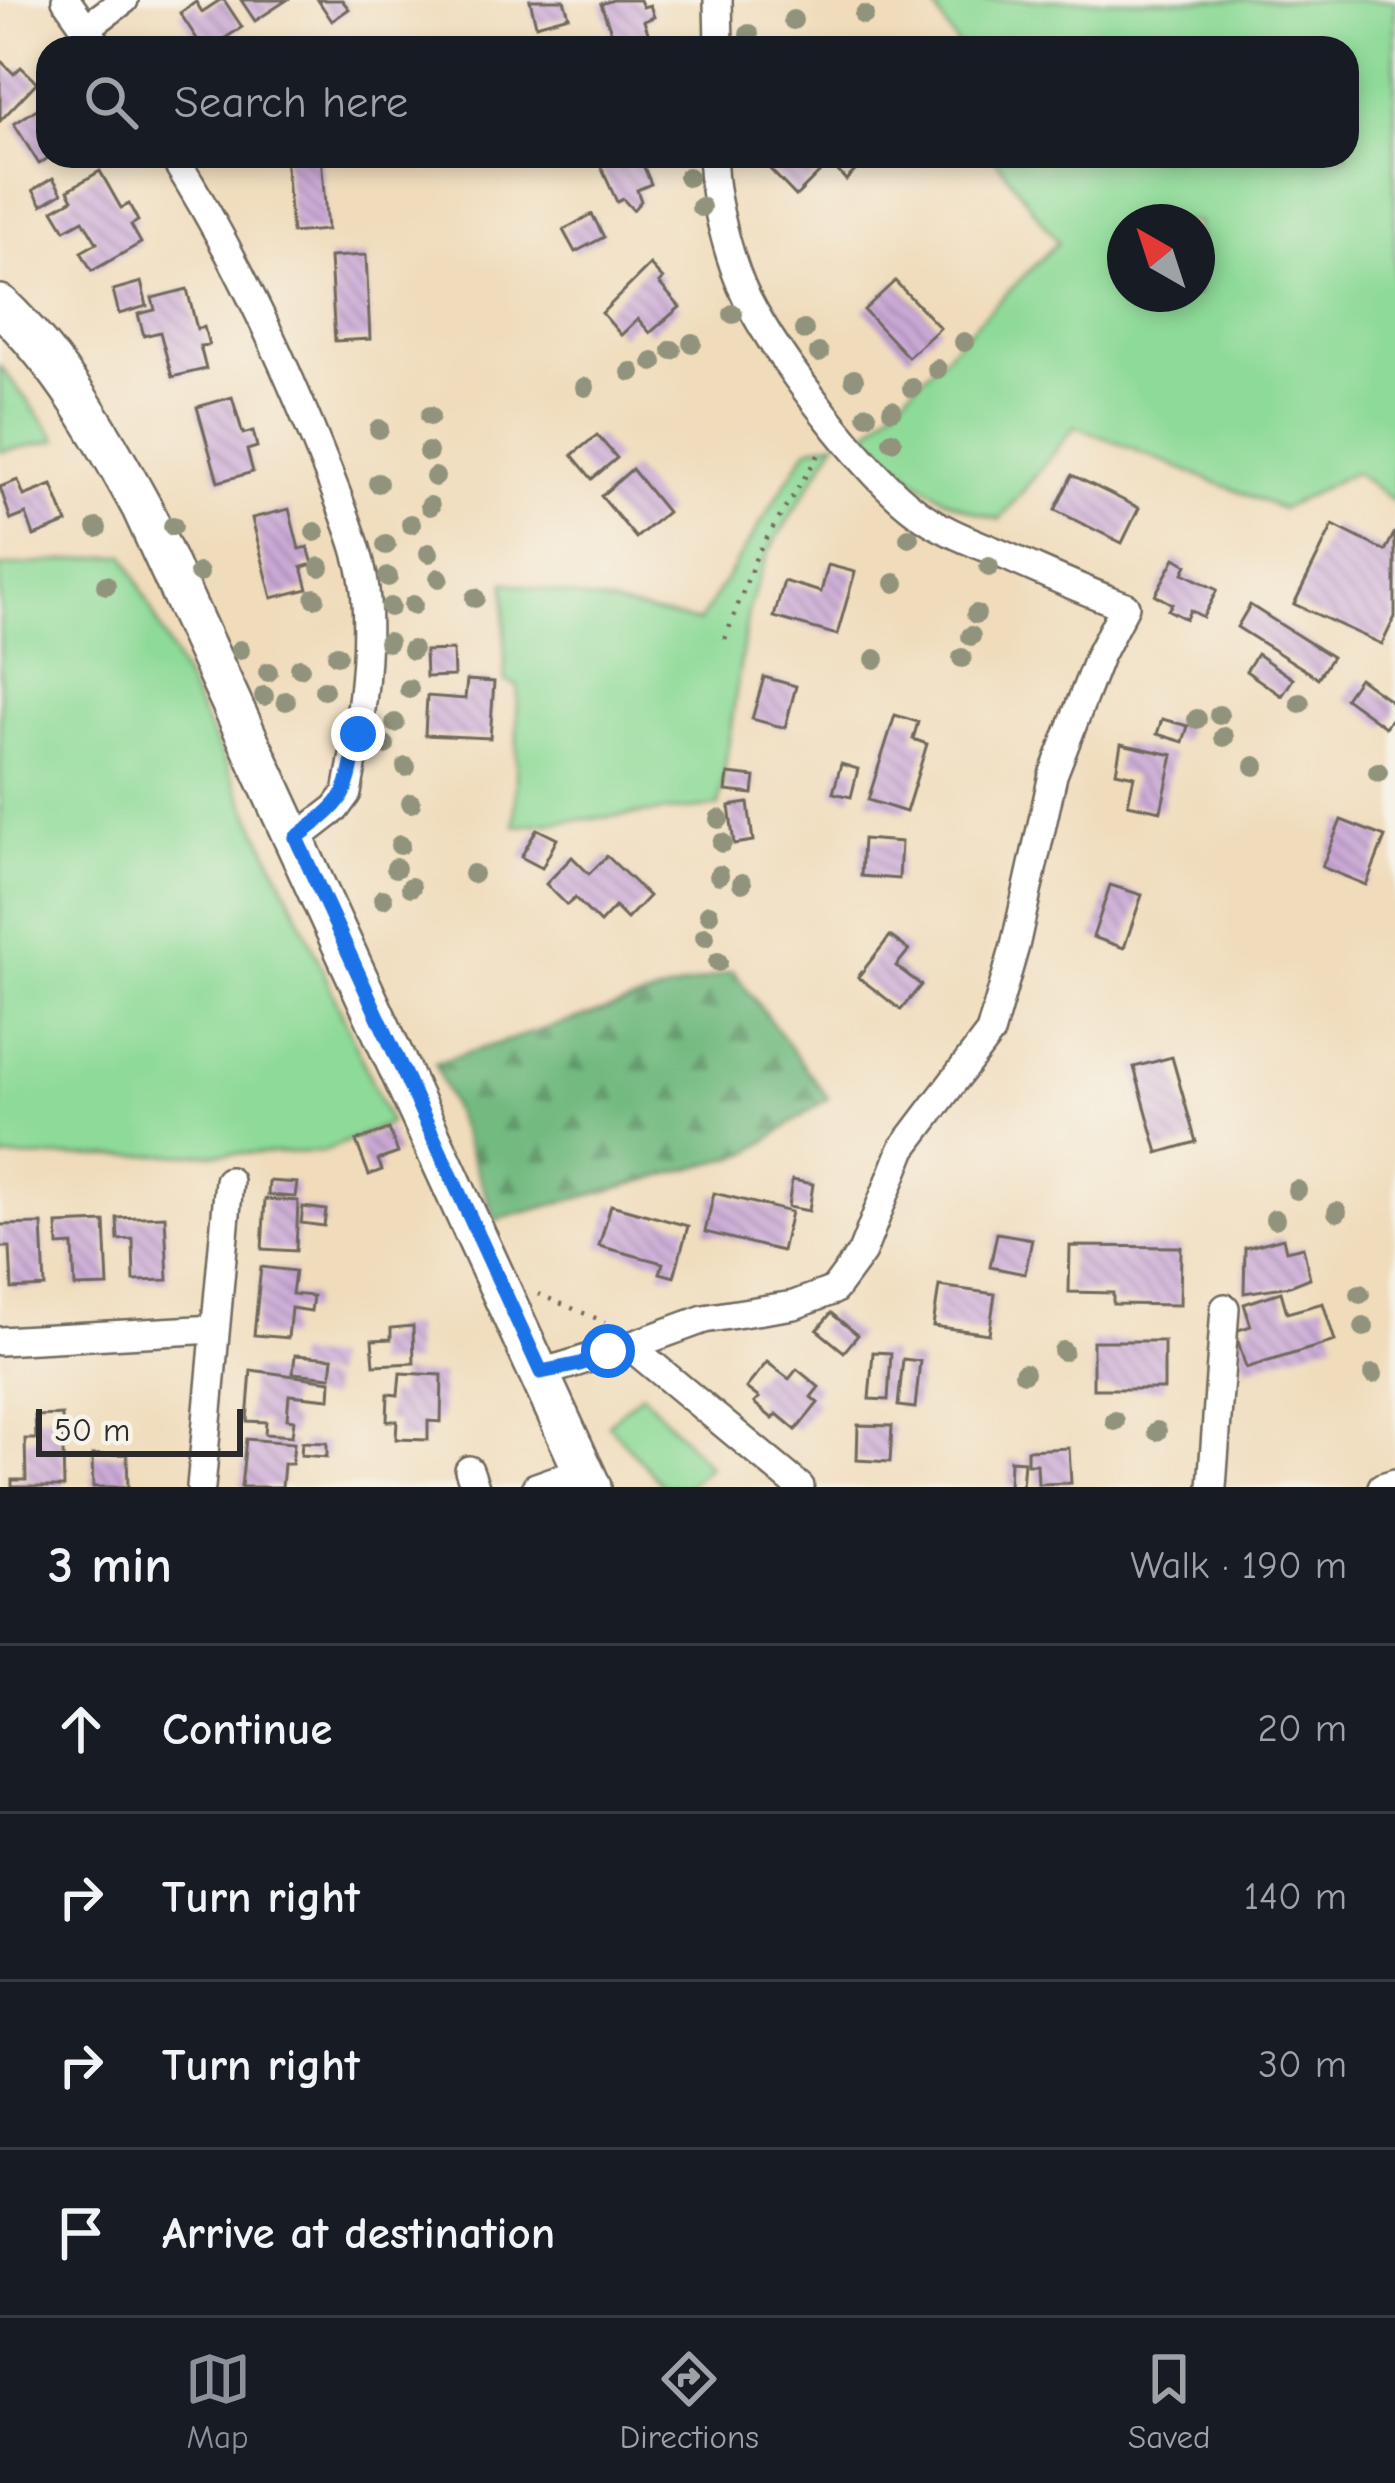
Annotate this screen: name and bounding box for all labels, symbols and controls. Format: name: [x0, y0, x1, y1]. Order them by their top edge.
search box: [36, 36, 1359, 168]
icon: search: [78, 69, 144, 135]
text: Search here: [174, 76, 408, 128]
north arrow: [1107, 204, 1215, 312]
route end: [331, 707, 385, 761]
route start: [581, 1324, 635, 1378]
scale bar: [36, 1403, 243, 1456]
text: 50 m: [54, 1411, 130, 1449]
text: 3 min: [48, 1536, 172, 1595]
text: Walk · 190 m: [1130, 1543, 1347, 1588]
icon: ahead: [48, 1696, 114, 1762]
text: Continue: [162, 1703, 332, 1755]
text: 20 m: [1258, 1706, 1347, 1751]
icon: right: [48, 1864, 114, 1930]
text: Turn right: [162, 1871, 360, 1923]
text: 140 m: [1244, 1874, 1347, 1919]
icon: right: [48, 2032, 114, 2098]
text: Turn right: [162, 2039, 360, 2091]
text: 30 m: [1258, 2042, 1347, 2087]
icon: arrive: [48, 2200, 114, 2266]
text: Arrive at destination: [162, 2207, 555, 2259]
tab: Map: [185, 2346, 251, 2456]
tab: Directions: [620, 2346, 759, 2456]
tab: Saved: [1128, 2346, 1210, 2456]

